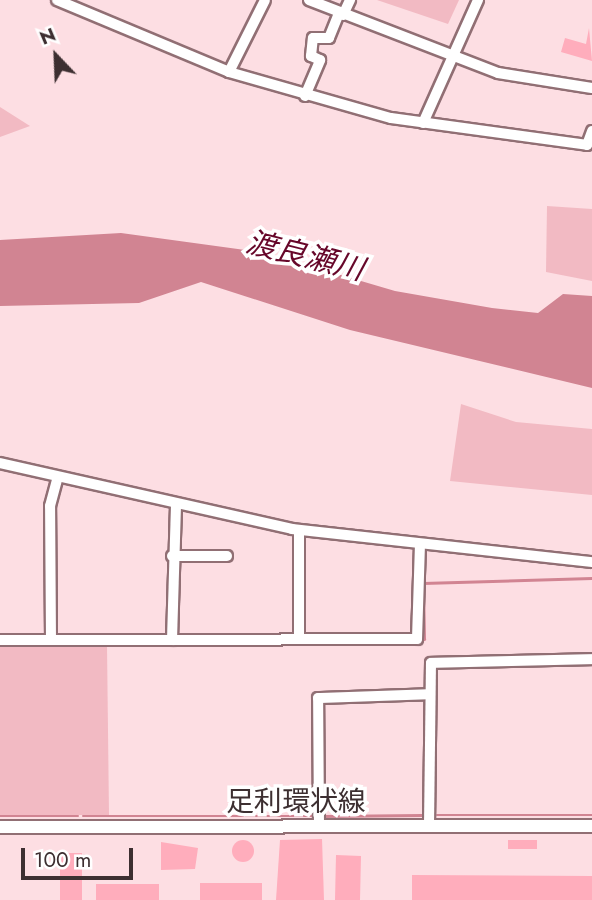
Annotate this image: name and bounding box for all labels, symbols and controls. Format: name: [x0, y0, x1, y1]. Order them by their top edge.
north arrow: [21, 21, 91, 91]
text: N: [35, 21, 60, 52]
water label: 渡良瀬川: [242, 224, 368, 288]
street label: 足利環状線: [226, 785, 366, 819]
scale bar: [24, 834, 136, 878]
text: 100 m: [34, 845, 91, 875]

